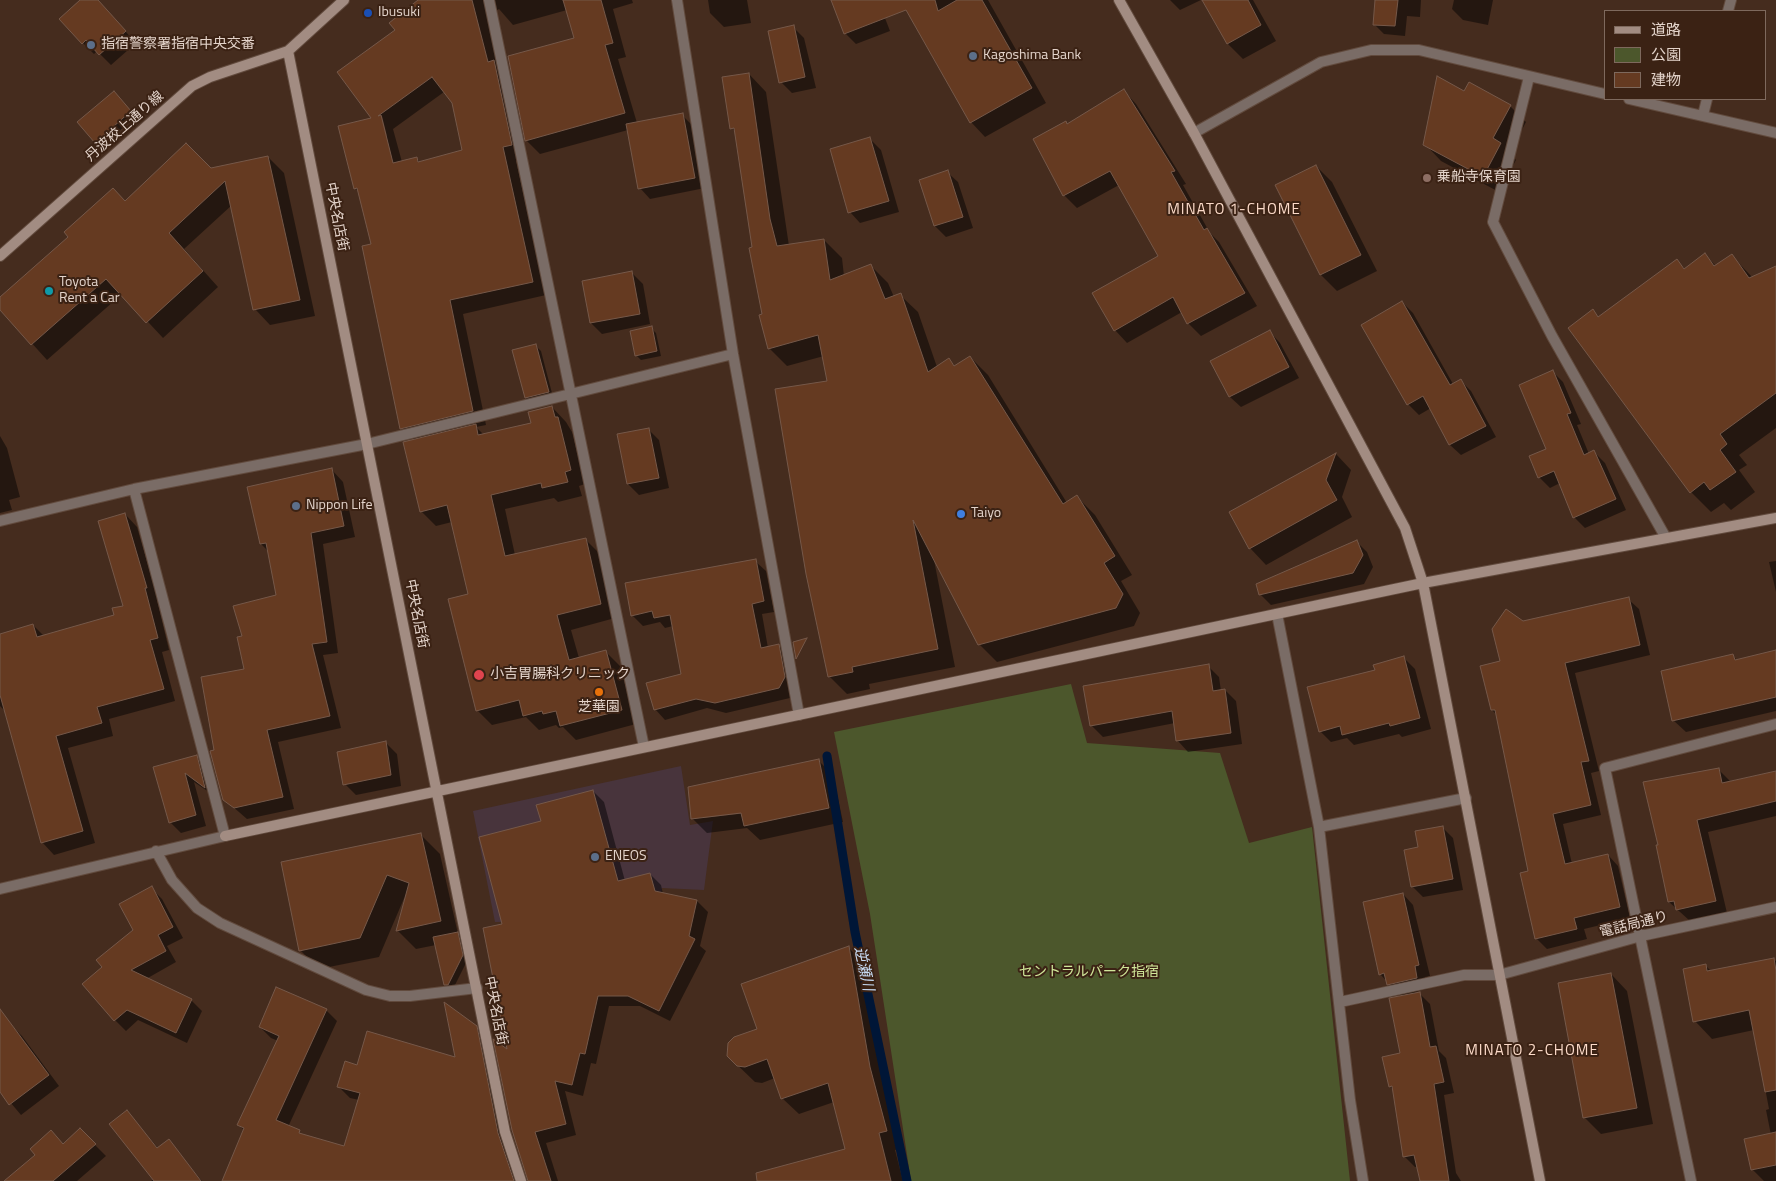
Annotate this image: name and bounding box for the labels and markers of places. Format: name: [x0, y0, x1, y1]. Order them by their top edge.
place label: Ibusuki: [378, 5, 420, 21]
marker: Ibusuki: [362, 7, 374, 19]
place label: 指宿警察署指宿中央交番: [101, 37, 255, 53]
marker: 指宿警察署指宿中央交番: [85, 39, 97, 51]
place label: Kagoshima Bank: [983, 48, 1081, 64]
marker: Kagoshima Bank: [967, 50, 979, 62]
place label: 乗船寺保育園: [1437, 170, 1521, 186]
marker: 乗船寺保育園: [1421, 172, 1433, 184]
place label: Toyota Rent a Car: [59, 275, 120, 308]
marker: Toyota Rent a Car: [43, 285, 55, 297]
place label: Nippon Life: [306, 498, 373, 514]
marker: Nippon Life: [290, 500, 302, 512]
place label: Taiyo: [971, 506, 1001, 522]
marker: Taiyo: [955, 508, 967, 520]
place label: 小吉胃腸科クリニック: [490, 667, 630, 683]
marker: 小吉胃腸科クリニック: [472, 668, 486, 682]
marker: 芝華園: [593, 686, 605, 698]
place label: 芝華園: [578, 700, 620, 716]
place label: ENEOS: [605, 849, 647, 865]
marker: ENEOS: [589, 851, 601, 863]

